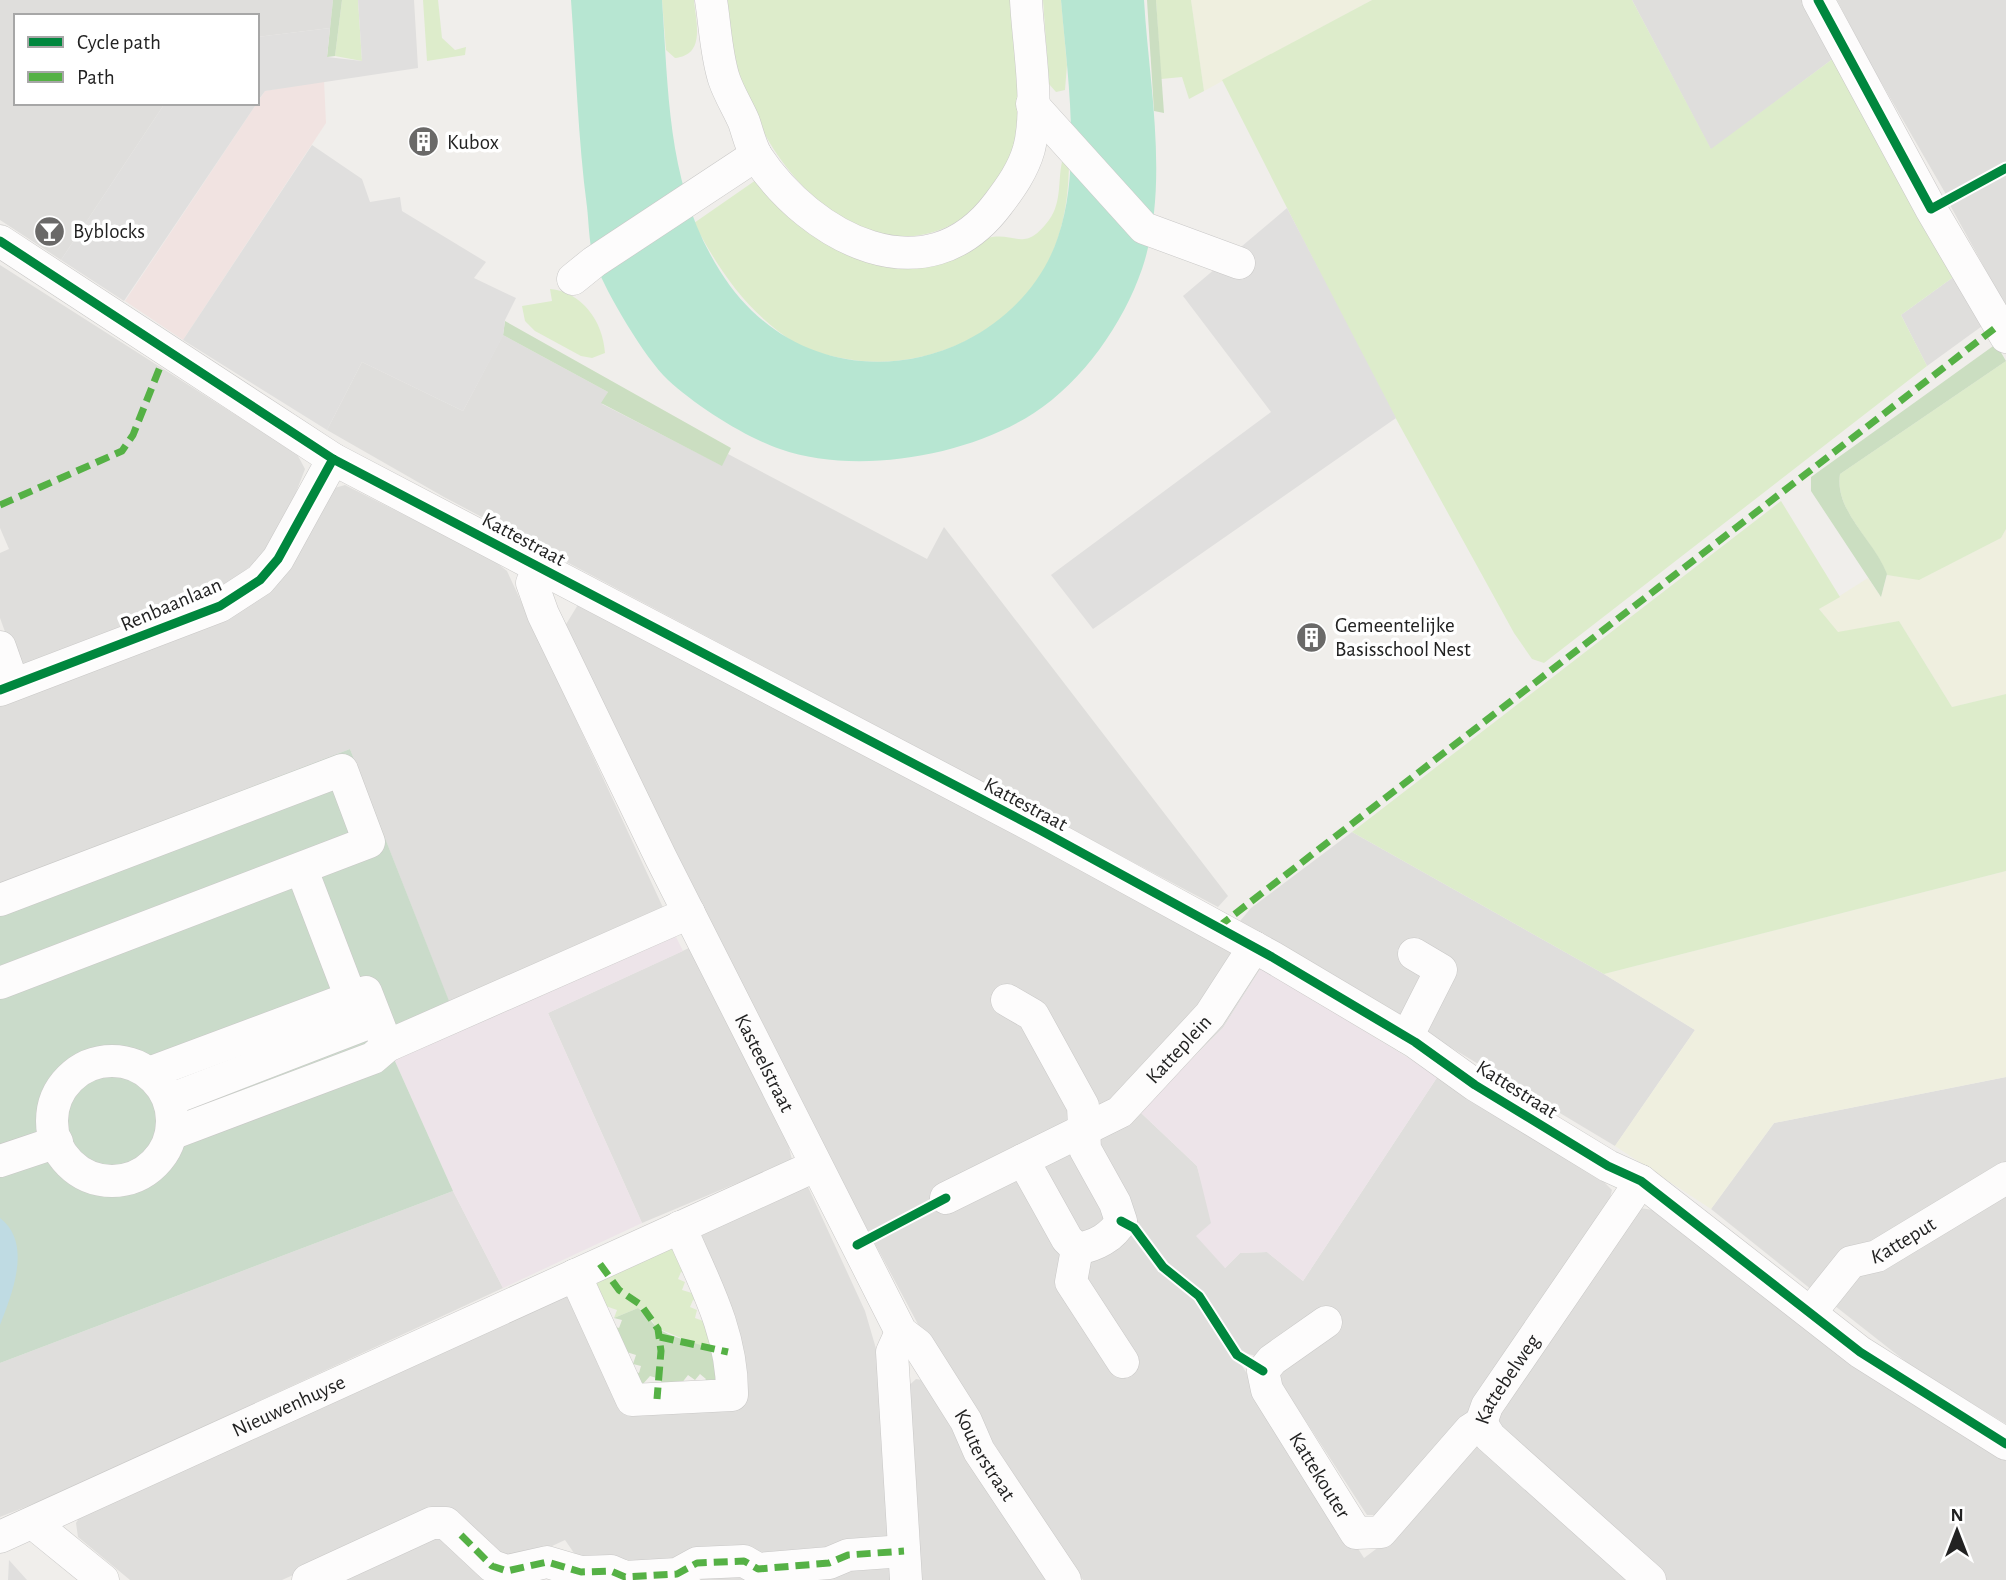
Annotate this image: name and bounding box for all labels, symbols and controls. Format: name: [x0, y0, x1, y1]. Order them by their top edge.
legend: [14, 14, 259, 105]
text: Cycle path: [77, 32, 161, 53]
text: Path: [77, 67, 115, 88]
building icon: Kubox: [407, 125, 441, 159]
place label: Kubox: [447, 132, 499, 153]
bar icon: Byblocks: [33, 214, 67, 248]
place label: Byblocks: [73, 221, 145, 242]
street label: Kattestraat: [479, 509, 569, 570]
street label: Renbaanlaan: [118, 574, 225, 635]
place label: Gemeentelijke Basisschool Nest: [1335, 615, 1471, 660]
building icon: Gemeentelijke Basisschool Nest: [1295, 620, 1329, 654]
street label: Kattestraat: [981, 774, 1071, 835]
street label: Kasteelstraat: [731, 1011, 798, 1116]
street label: Katteplein: [1142, 1011, 1216, 1088]
street label: Kattestraat: [1473, 1056, 1561, 1123]
street label: Katteput: [1869, 1213, 1940, 1268]
street label: Kattebelweg: [1471, 1330, 1544, 1427]
street label: Nieuwenhuyse: [229, 1371, 348, 1441]
street label: Kouterstraat: [950, 1405, 1019, 1505]
street label: Kattekouter: [1285, 1429, 1354, 1522]
north arrow: [1922, 1496, 1992, 1566]
text: N: [1950, 1506, 1964, 1525]

